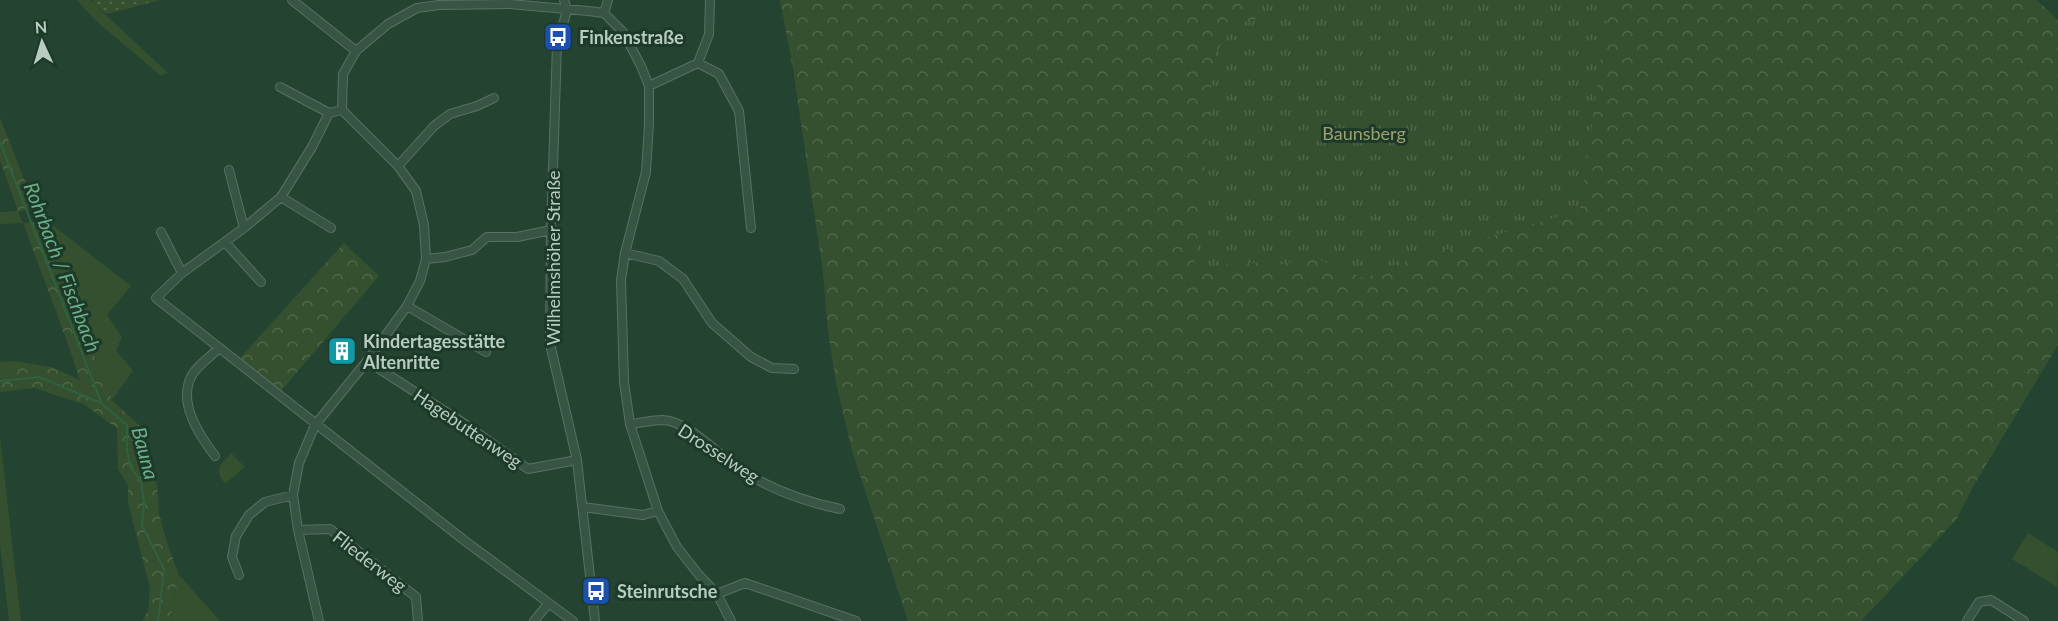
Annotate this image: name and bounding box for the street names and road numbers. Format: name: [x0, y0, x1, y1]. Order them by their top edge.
street label: Wilhelmshöher Straße: [542, 170, 564, 346]
street label: Hagebuttenweg: [410, 384, 526, 472]
street label: Drosselweg: [674, 419, 764, 487]
street label: Fliederweg: [329, 526, 411, 596]

